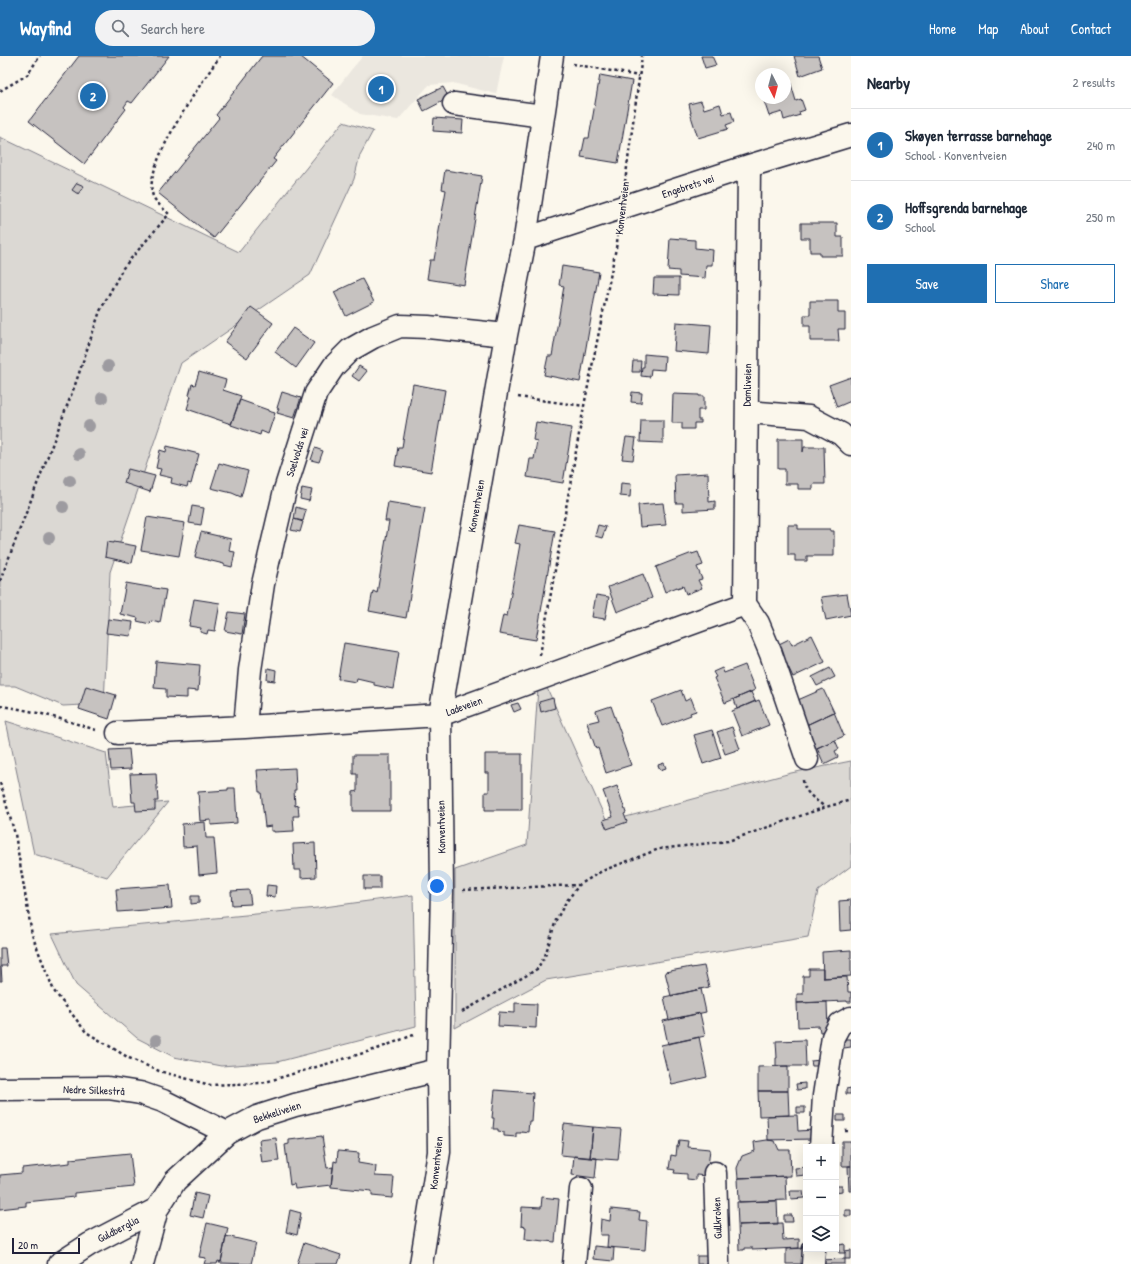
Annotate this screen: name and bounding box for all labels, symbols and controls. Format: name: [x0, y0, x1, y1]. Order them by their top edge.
search box: [95, 10, 375, 46]
text: Wayfind: [20, 15, 71, 41]
icon: search: [109, 17, 131, 39]
text: Search here: [141, 18, 205, 39]
text: Home: [929, 19, 956, 38]
text: Map: [978, 19, 998, 38]
text: About: [1020, 19, 1049, 38]
text: Contact: [1071, 19, 1111, 38]
north arrow: [755, 68, 791, 104]
text: Nearby: [867, 71, 910, 94]
text: 2 results: [1073, 73, 1115, 91]
pin: 1: [368, 74, 394, 104]
pin: 2: [80, 81, 106, 111]
text: Skøyen terrasse barnehage: [905, 125, 1052, 146]
text: 1: [878, 136, 882, 154]
text: 240 m: [1086, 136, 1115, 154]
text: School · Konventveien: [905, 146, 1007, 164]
street label: Engebrets vei: [660, 171, 716, 201]
street label: Konventveien: [612, 181, 632, 235]
text: Hoffsgrenda barnehage: [905, 197, 1028, 218]
text: 2: [877, 208, 883, 226]
text: 250 m: [1086, 208, 1115, 226]
text: School: [905, 218, 935, 236]
button: Save: [867, 264, 987, 303]
button: Share: [995, 264, 1115, 303]
street label: Damliveien: [740, 363, 754, 407]
street label: Soelvolds vei: [282, 426, 312, 478]
street label: Konventveien: [464, 479, 488, 533]
street label: Ladeveien: [444, 693, 484, 719]
street label: Konventveien: [434, 800, 448, 854]
your location: [427, 876, 447, 896]
street label: Nedre Silkestrå: [63, 1082, 126, 1098]
street label: Bekkeliveien: [251, 1098, 303, 1126]
street label: Konventveien: [426, 1136, 446, 1190]
map controls: [803, 1144, 839, 1252]
button: +: [803, 1144, 839, 1180]
button: −: [803, 1180, 839, 1216]
street label: Gullkroken: [709, 1197, 725, 1239]
street label: Guldberglia: [95, 1212, 142, 1245]
button: layers: [803, 1216, 839, 1252]
scale bar: [12, 1236, 80, 1255]
text: 20 m: [18, 1238, 38, 1252]

